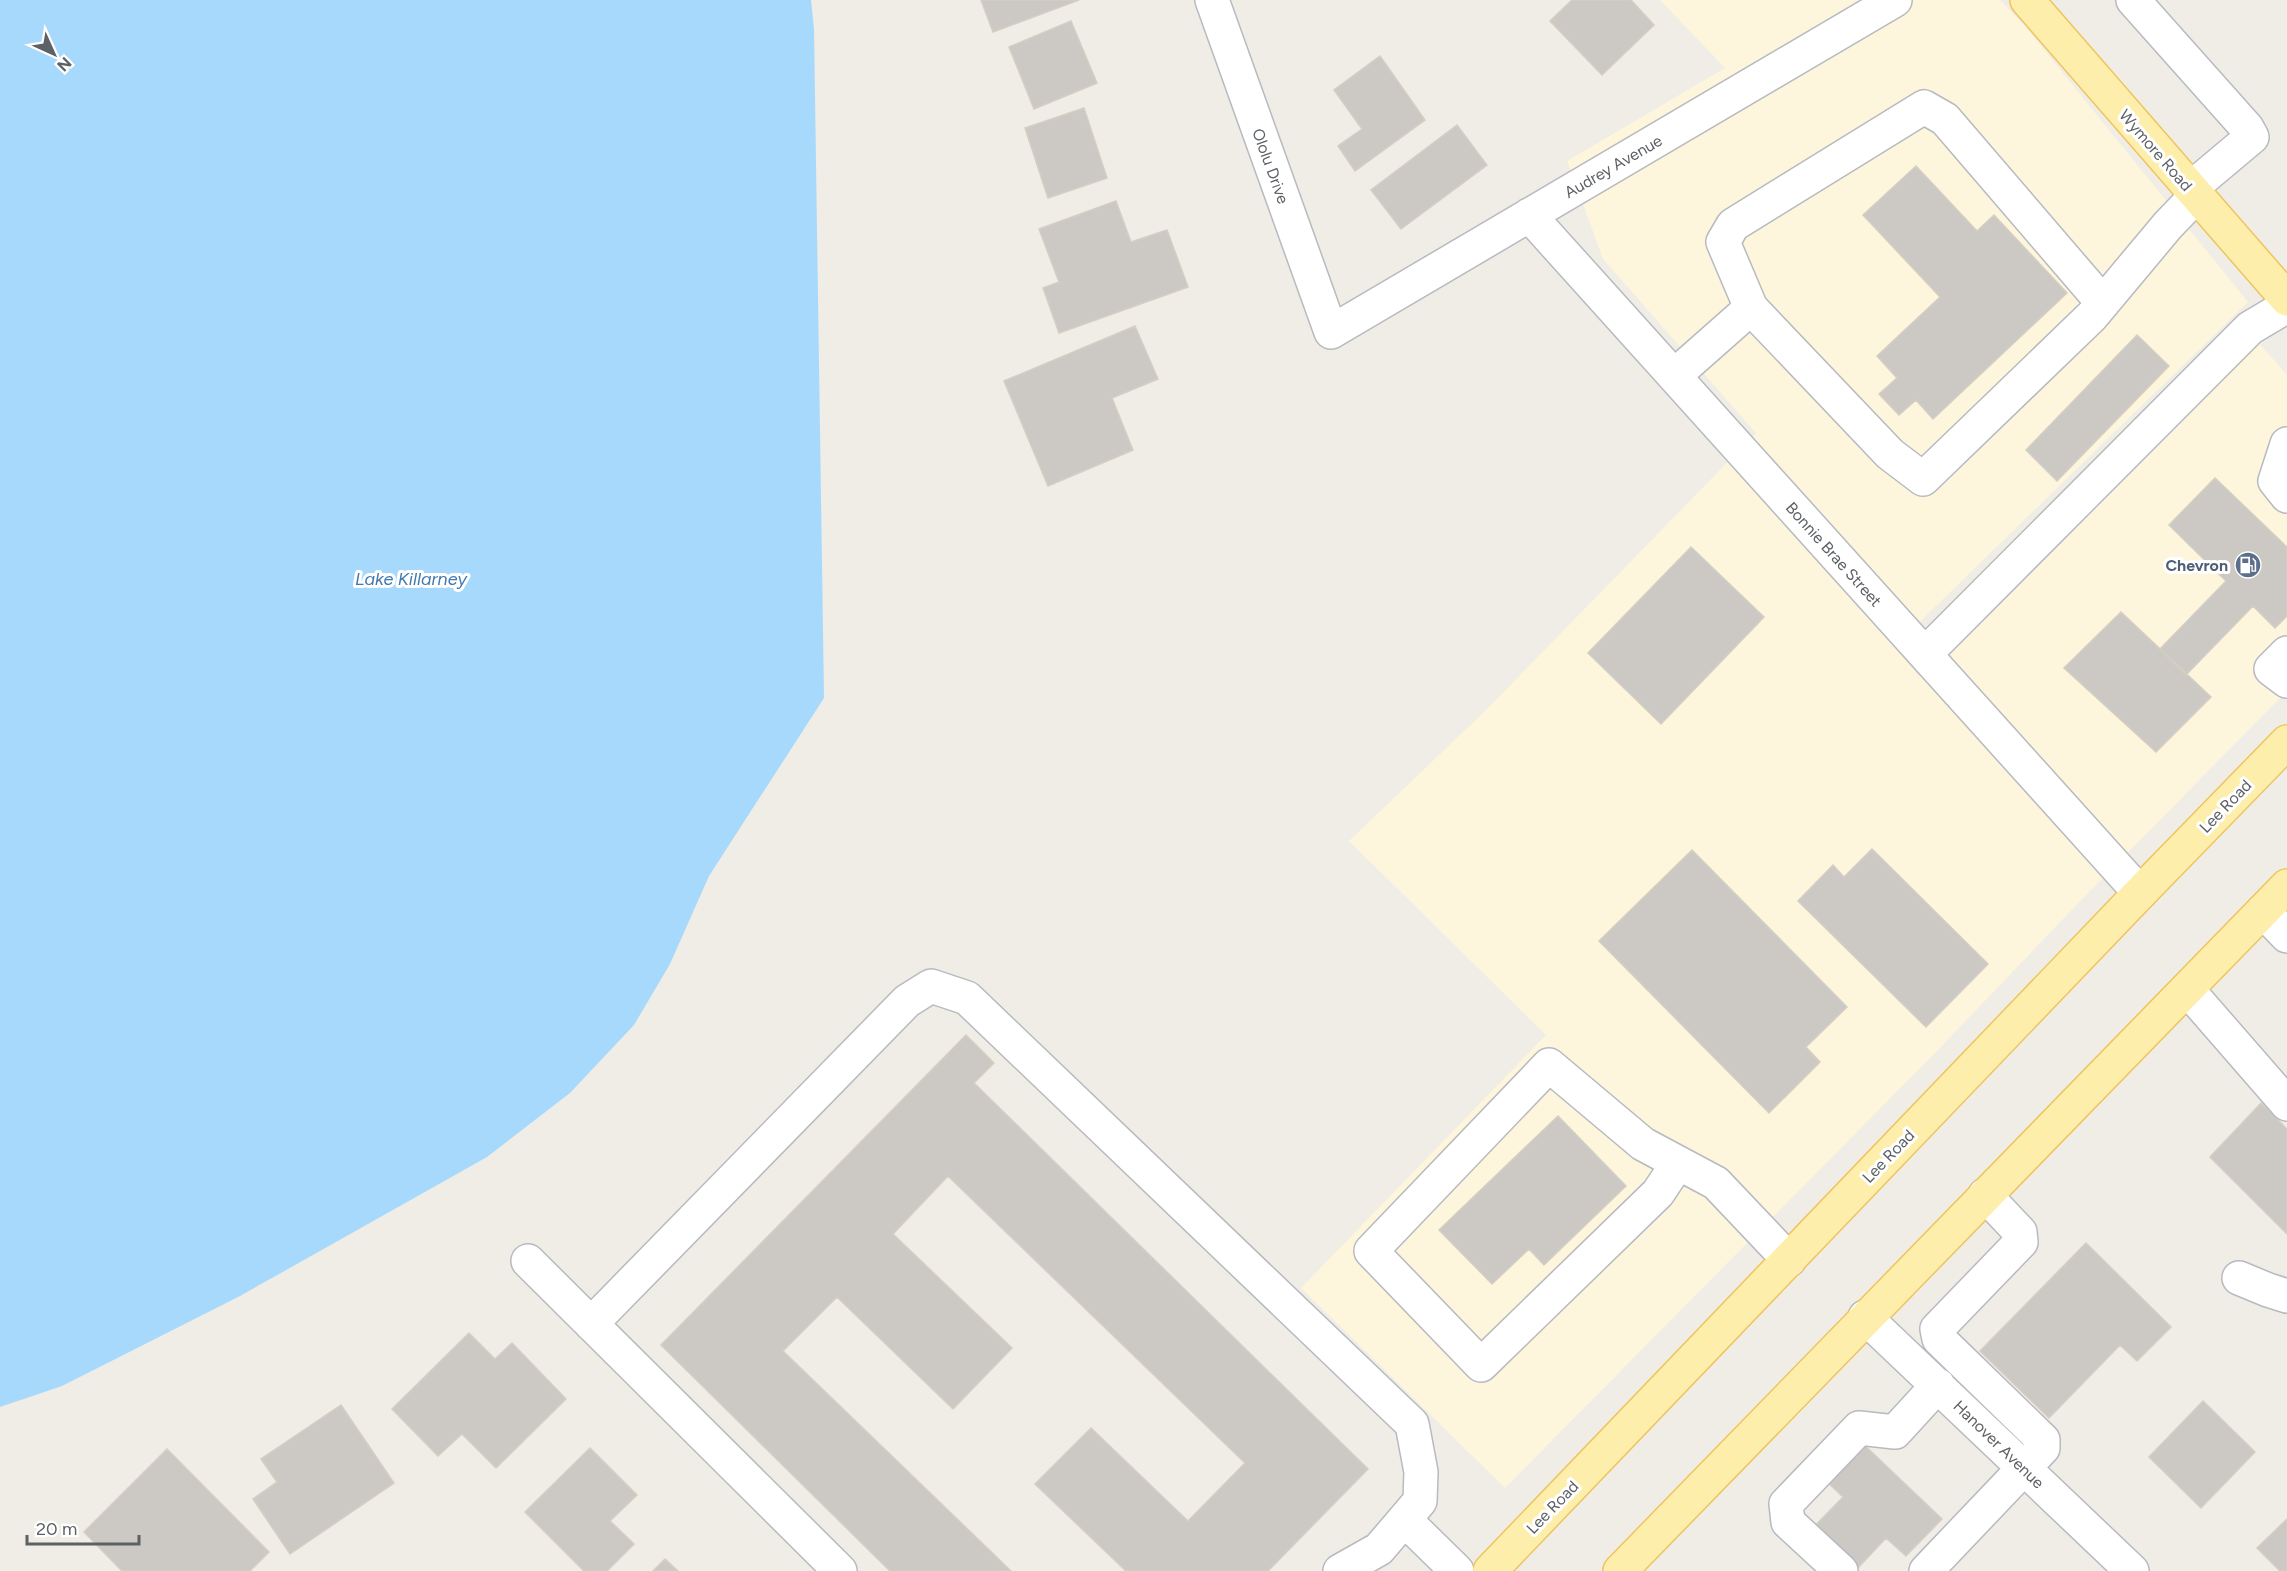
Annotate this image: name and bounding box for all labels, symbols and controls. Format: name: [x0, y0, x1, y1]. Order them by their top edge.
north arrow: [24, 24, 84, 84]
text: N: [53, 53, 75, 75]
street label: Wymore Road: [2115, 106, 2196, 195]
street label: Ololu Drive: [1248, 126, 1293, 207]
street label: Audrey Avenue: [1561, 131, 1666, 202]
street label: Bonnie Brae Street: [1782, 498, 1886, 611]
fuel station icon: Chevron: [2233, 550, 2263, 580]
place label: Chevron: [2165, 556, 2228, 575]
water label: Lake Killarney: [355, 568, 469, 590]
street label: Lee Road: [2195, 776, 2255, 837]
street label: Lee Road: [1858, 1126, 1918, 1187]
street label: Hanover Avenue: [1949, 1396, 2048, 1493]
street label: Lee Road: [1522, 1477, 1582, 1538]
scale bar: [27, 1508, 140, 1546]
text: 20 m: [36, 1518, 77, 1540]

